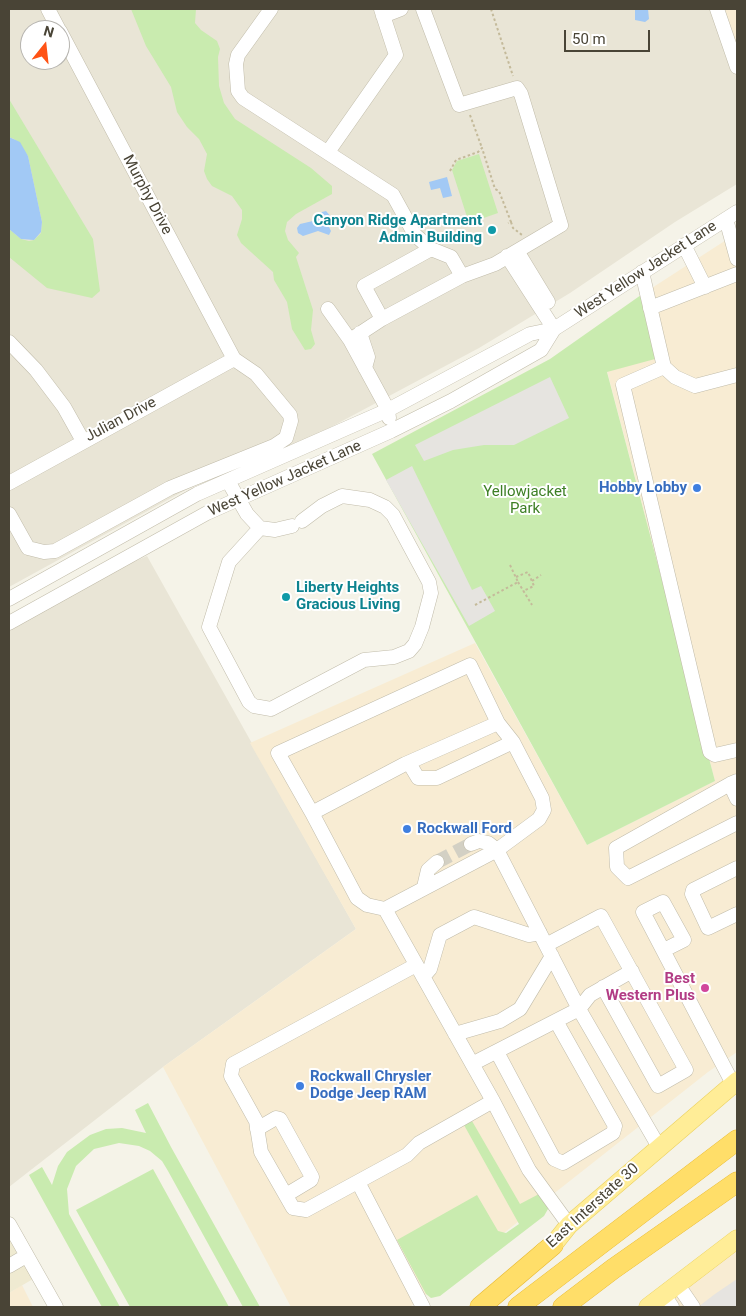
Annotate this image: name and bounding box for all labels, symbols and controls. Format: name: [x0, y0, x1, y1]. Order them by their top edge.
north arrow: [20, 20, 70, 70]
scale bar: [566, 20, 652, 52]
text: N: [42, 22, 56, 41]
text: 50 m: [572, 30, 606, 48]
street label: Murphy Drive: [118, 152, 176, 238]
place label: Canyon Ridge Apartment Admin Building: [313, 212, 482, 247]
street label: West Yellow Jacket Lane: [572, 217, 720, 323]
marker: Canyon Ridge Apartment Admin Building: [486, 224, 498, 236]
street label: Julian Drive: [82, 394, 160, 446]
street label: West Yellow Jacket Lane: [206, 437, 364, 521]
place label: Hobby Lobby: [599, 479, 687, 497]
marker: Hobby Lobby: [691, 482, 703, 494]
park label: Yellowjacket Park: [483, 483, 567, 518]
place label: Liberty Heights Gracious Living: [296, 579, 400, 614]
marker: Liberty Heights Gracious Living: [280, 591, 292, 603]
place label: Rockwall Ford: [417, 820, 512, 838]
marker: Rockwall Ford: [401, 823, 413, 835]
place label: Best Western Plus: [606, 970, 695, 1005]
marker: Best Western Plus: [699, 982, 711, 994]
place label: Rockwall Chrysler Dodge Jeep RAM: [310, 1068, 431, 1103]
marker: Rockwall Chrysler Dodge Jeep RAM: [294, 1080, 306, 1092]
street label: East Interstate 30: [543, 1160, 643, 1252]

